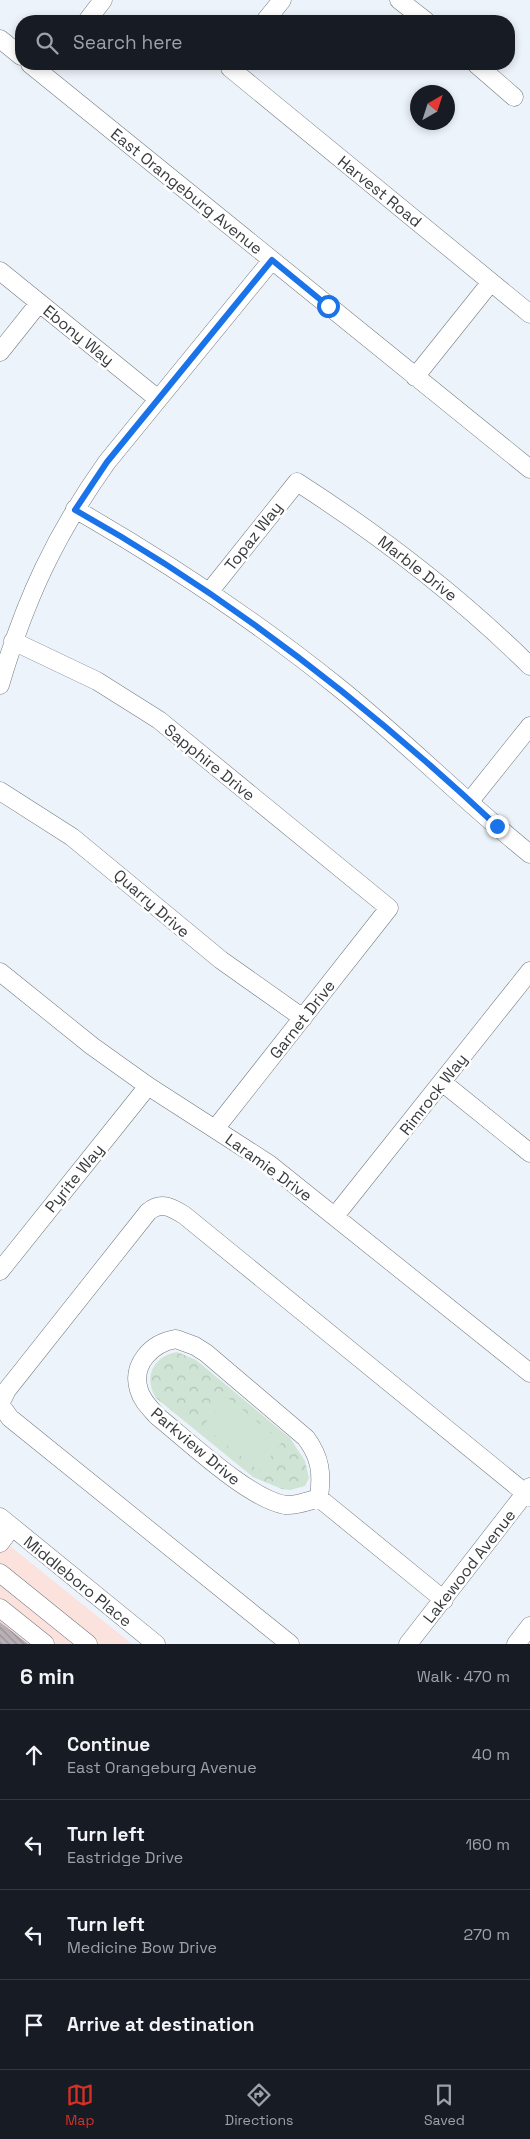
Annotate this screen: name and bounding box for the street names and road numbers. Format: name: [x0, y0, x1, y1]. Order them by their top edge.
street label: East Orangeburg Avenue: [106, 124, 267, 259]
street label: Harvest Road: [333, 151, 426, 232]
street label: Ebony Way: [39, 300, 118, 370]
street label: Topaz Way: [220, 497, 287, 575]
street label: Marble Drive: [374, 531, 462, 606]
street label: Sapphire Drive: [160, 719, 259, 805]
street label: Quarry Drive: [109, 865, 194, 942]
street label: Garnet Drive: [265, 976, 340, 1063]
street label: Rimrock Way: [395, 1049, 472, 1139]
street label: Laramie Drive: [221, 1129, 316, 1206]
street label: Pyrite Way: [40, 1140, 109, 1217]
street label: Parkview Drive: [147, 1403, 245, 1490]
street label: Lakewood Avenue: [418, 1505, 520, 1627]
street label: Middleboro Place: [19, 1531, 136, 1631]

